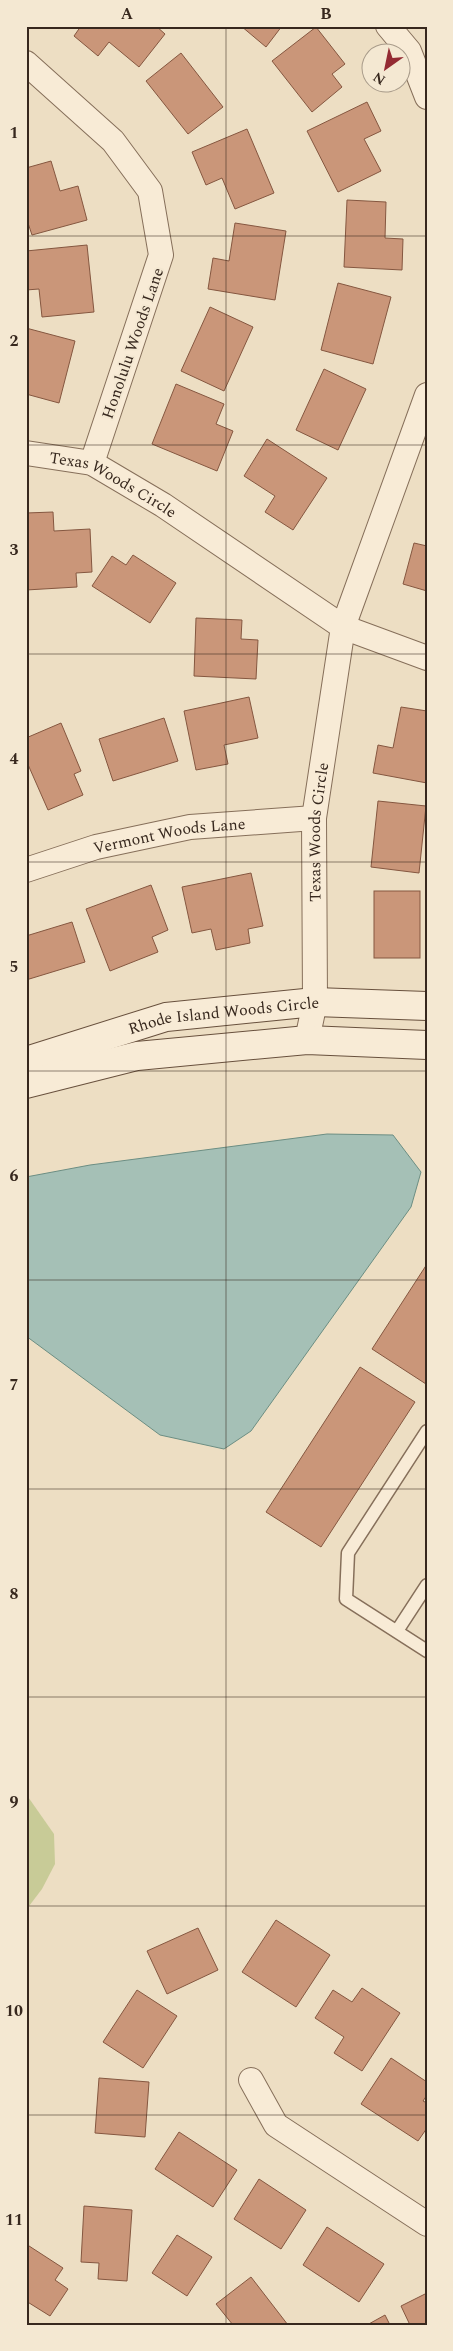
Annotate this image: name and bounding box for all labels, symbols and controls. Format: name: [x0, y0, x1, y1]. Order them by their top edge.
text: A: [121, 2, 134, 26]
text: B: [320, 2, 332, 26]
north arrow: [360, 42, 410, 92]
text: N: [369, 67, 390, 90]
text: 1: [10, 121, 18, 145]
street label: Honolulu Woods Lane: [96, 264, 170, 422]
text: 2: [10, 329, 19, 353]
street label: Texas Woods Circle: [48, 446, 181, 524]
text: 3: [10, 538, 19, 562]
text: 4: [10, 747, 19, 771]
street label: Texas Woods Circle: [303, 761, 335, 902]
street label: Vermont Woods Lane: [91, 812, 246, 860]
text: 5: [10, 955, 18, 979]
street label: Rhode Island Woods Circle: [125, 991, 320, 1041]
text: 6: [10, 1164, 19, 1188]
text: 7: [10, 1373, 19, 1397]
text: 8: [10, 1582, 19, 1606]
text: 9: [10, 1790, 19, 1814]
text: 10: [5, 1999, 23, 2023]
text: 11: [5, 2208, 23, 2232]

